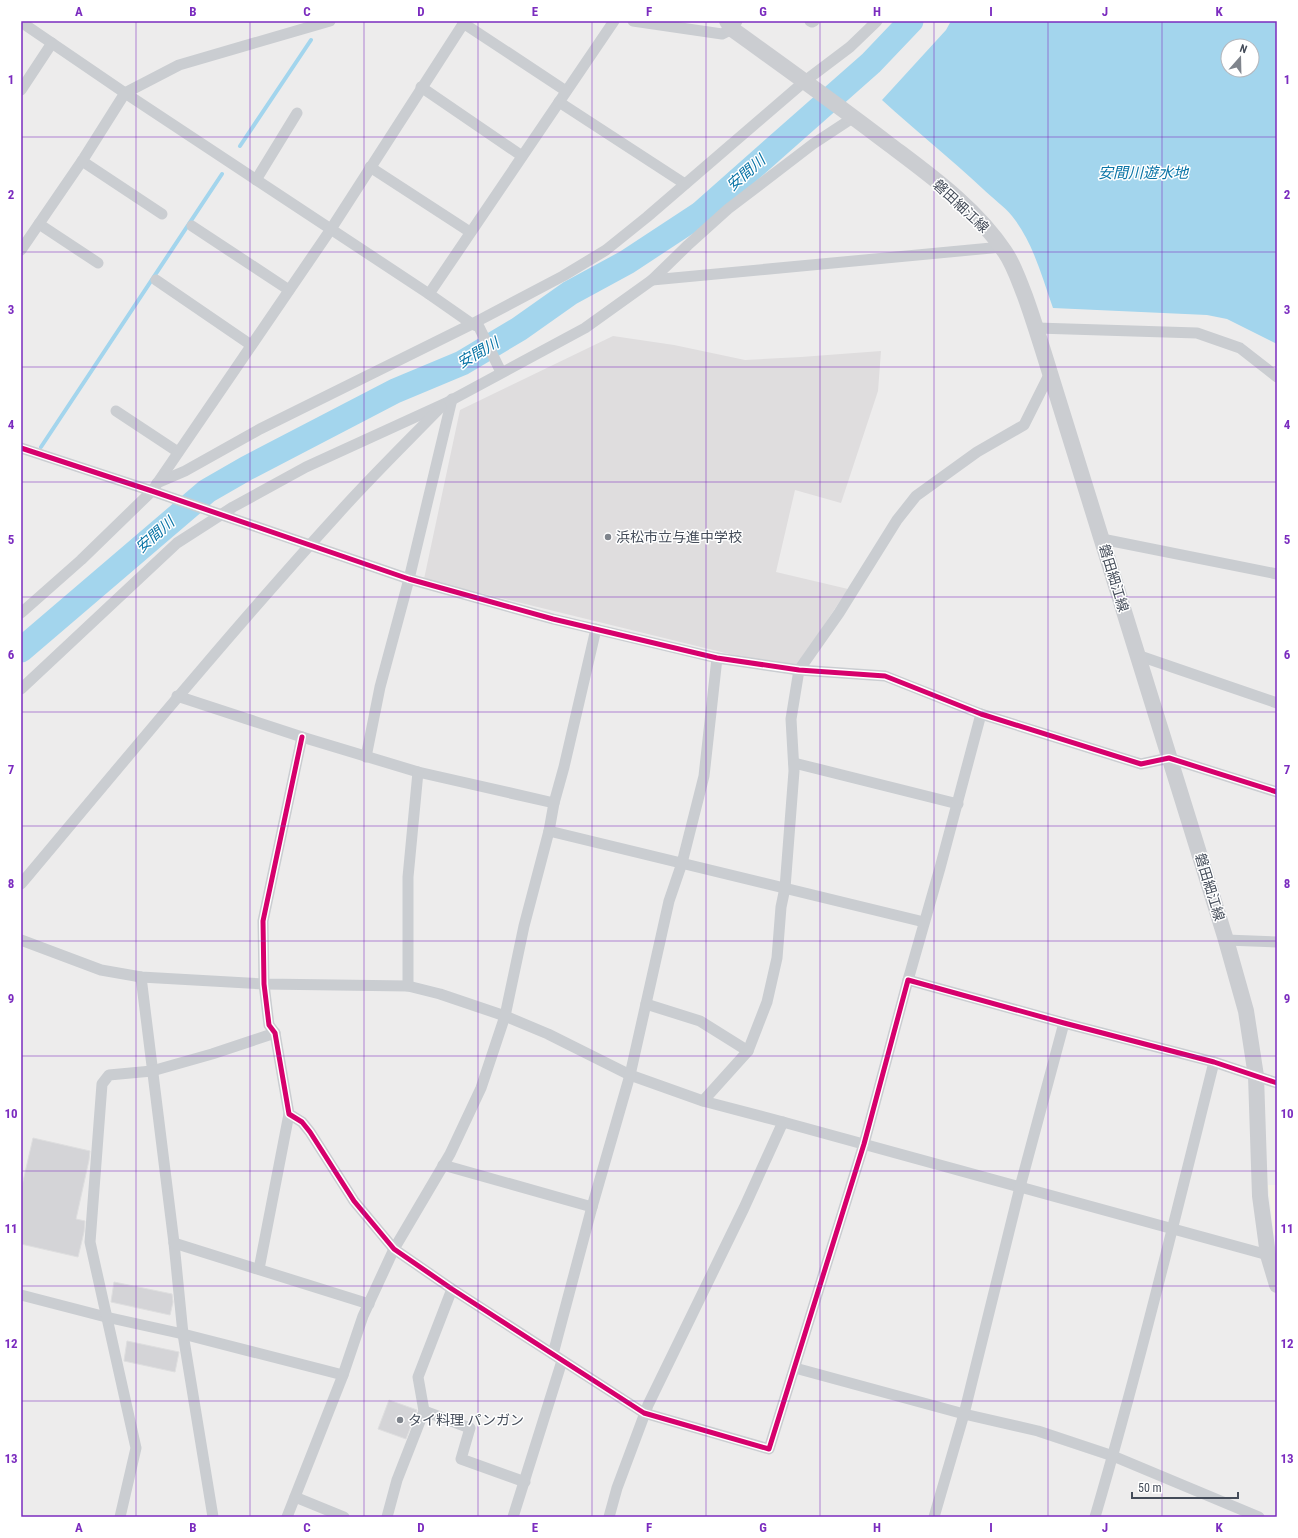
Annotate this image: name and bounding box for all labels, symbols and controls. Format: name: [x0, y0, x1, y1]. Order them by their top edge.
text: A: [75, 4, 83, 19]
text: B: [189, 4, 197, 19]
text: C: [303, 4, 311, 19]
text: D: [417, 4, 425, 19]
text: E: [532, 4, 539, 19]
text: F: [646, 4, 652, 19]
text: G: [759, 4, 767, 19]
text: H: [873, 4, 881, 19]
text: I: [989, 4, 993, 19]
text: J: [1102, 4, 1108, 19]
text: K: [1215, 4, 1223, 19]
north arrow: [1220, 38, 1260, 78]
text: N: [1238, 42, 1249, 56]
text: 1: [8, 72, 14, 87]
text: 1: [1284, 72, 1290, 87]
water label: 安間川: [723, 150, 770, 195]
water label: 安間川遊水地: [1098, 164, 1190, 182]
street label: 磐田細江線: [930, 176, 992, 236]
text: 2: [8, 187, 15, 202]
text: 2: [1284, 187, 1291, 202]
text: 3: [8, 302, 14, 317]
text: 3: [1284, 302, 1290, 317]
water label: 安間川: [454, 333, 504, 372]
text: 4: [8, 417, 15, 432]
text: 4: [1284, 417, 1291, 432]
water label: 安間川: [132, 512, 179, 557]
place label: 浜松市立与進中学校: [616, 529, 742, 545]
text: 5: [8, 532, 15, 547]
marker: 浜松市立与進中学校: [603, 532, 613, 542]
text: 5: [1284, 532, 1291, 547]
street label: 磐田細江線: [1096, 542, 1132, 614]
text: 6: [8, 647, 15, 662]
text: 6: [1284, 647, 1291, 662]
text: 7: [8, 762, 15, 777]
text: 7: [1284, 762, 1291, 777]
street label: 磐田細江線: [1192, 851, 1228, 923]
text: 8: [8, 876, 14, 891]
text: 8: [1284, 876, 1290, 891]
text: 9: [8, 991, 14, 1006]
text: 9: [1284, 991, 1290, 1006]
text: 10: [4, 1106, 18, 1121]
text: 10: [1280, 1106, 1294, 1121]
text: 11: [4, 1221, 18, 1236]
text: 11: [1280, 1221, 1294, 1236]
text: 12: [4, 1336, 18, 1351]
text: 12: [1280, 1336, 1294, 1351]
place label: タイ料理 パンガン: [408, 1412, 524, 1428]
marker: タイ料理 パンガン: [395, 1415, 405, 1425]
text: 13: [4, 1451, 18, 1466]
text: 13: [1280, 1451, 1294, 1466]
scale bar: [1132, 1474, 1238, 1500]
text: 50 m: [1138, 1481, 1162, 1495]
text: A: [75, 1520, 83, 1535]
text: B: [189, 1520, 197, 1535]
text: C: [303, 1520, 311, 1535]
text: D: [417, 1520, 425, 1535]
text: E: [532, 1520, 539, 1535]
text: F: [646, 1520, 652, 1535]
text: G: [759, 1520, 767, 1535]
text: H: [873, 1520, 881, 1535]
text: I: [989, 1520, 993, 1535]
text: J: [1102, 1520, 1108, 1535]
text: K: [1215, 1520, 1223, 1535]

